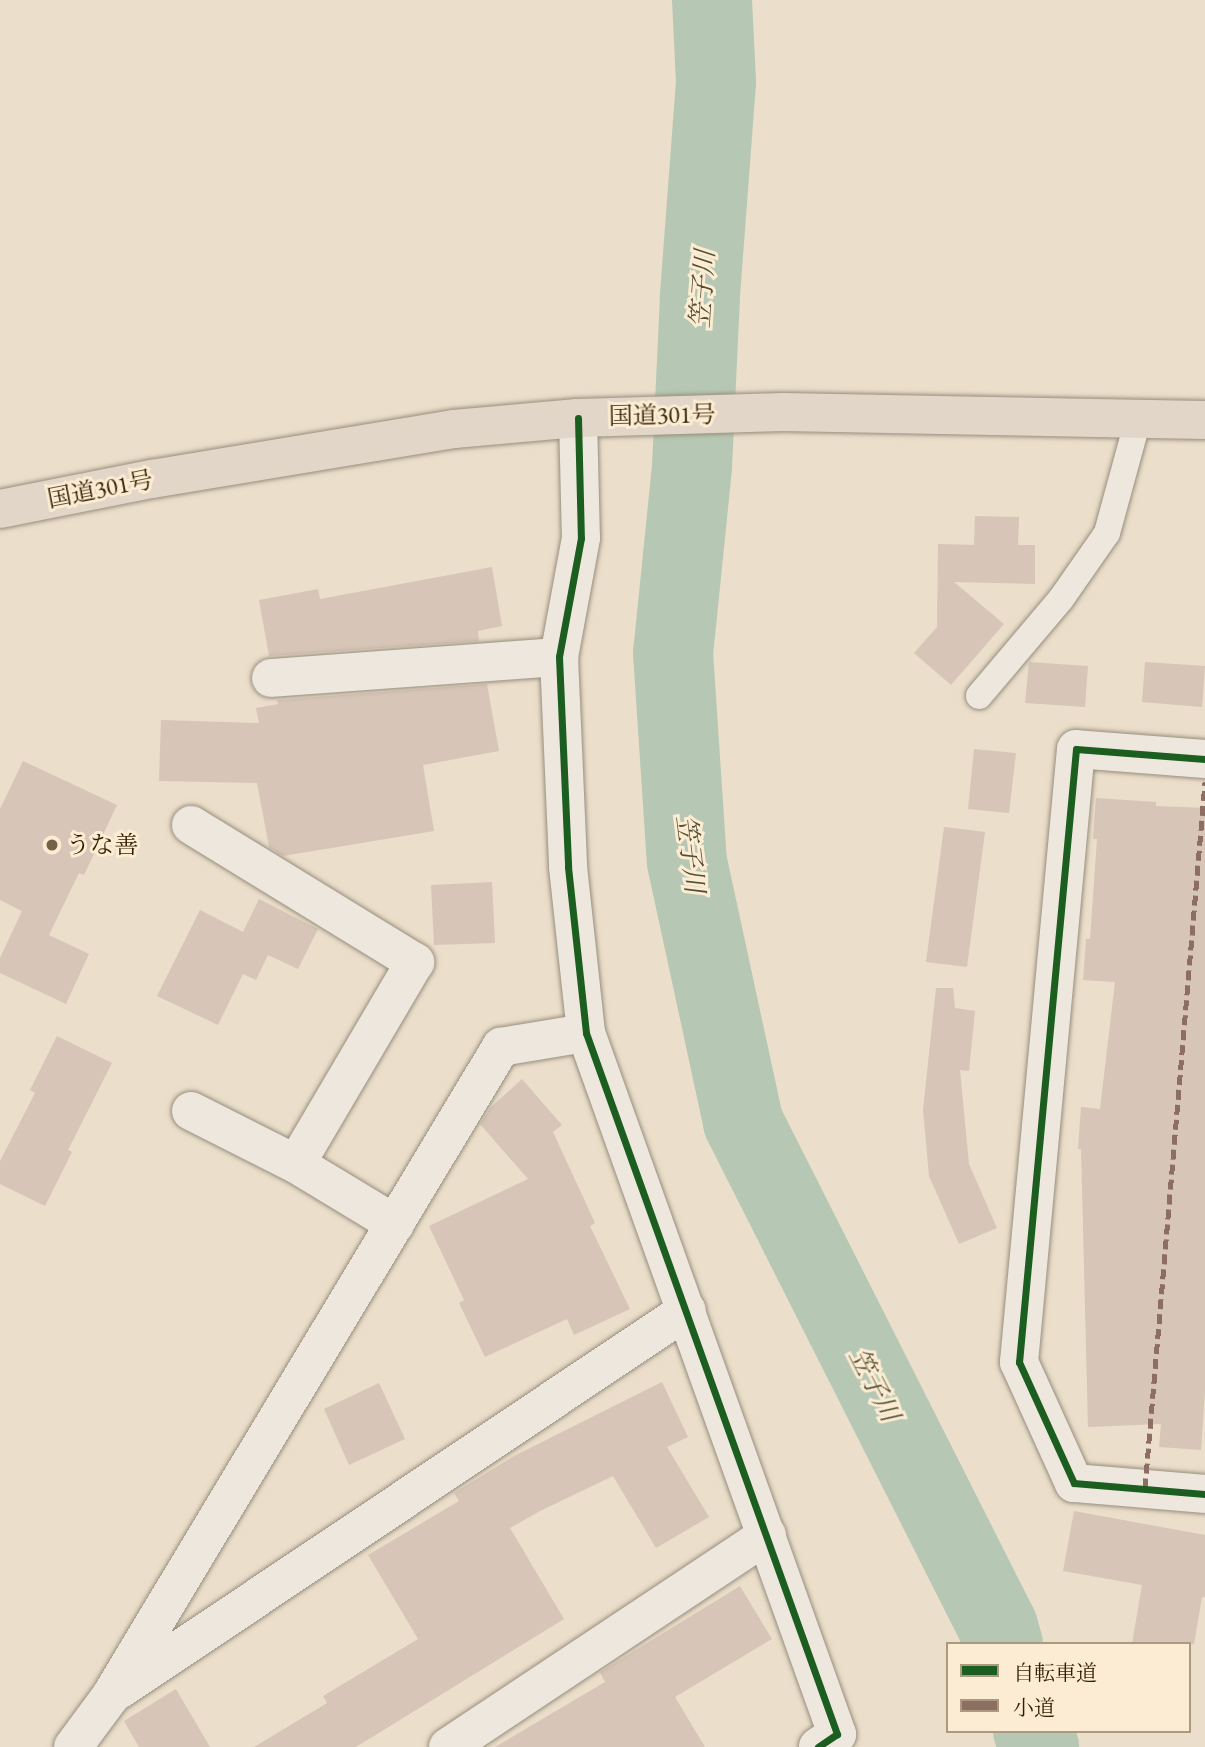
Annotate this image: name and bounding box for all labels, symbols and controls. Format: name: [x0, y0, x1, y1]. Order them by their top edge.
water label: 笠子川: [685, 249, 721, 329]
street label: 国道301号: [608, 400, 716, 430]
street label: 国道301号: [45, 465, 155, 513]
water label: 笠子川: [670, 813, 710, 895]
place label: うな善: [66, 831, 138, 859]
marker: うな善: [44, 837, 60, 853]
water label: 笠子川: [842, 1343, 906, 1427]
legend: [946, 1642, 1191, 1733]
text: 自転車道: [1013, 1659, 1097, 1686]
text: 小道: [1013, 1694, 1055, 1721]

